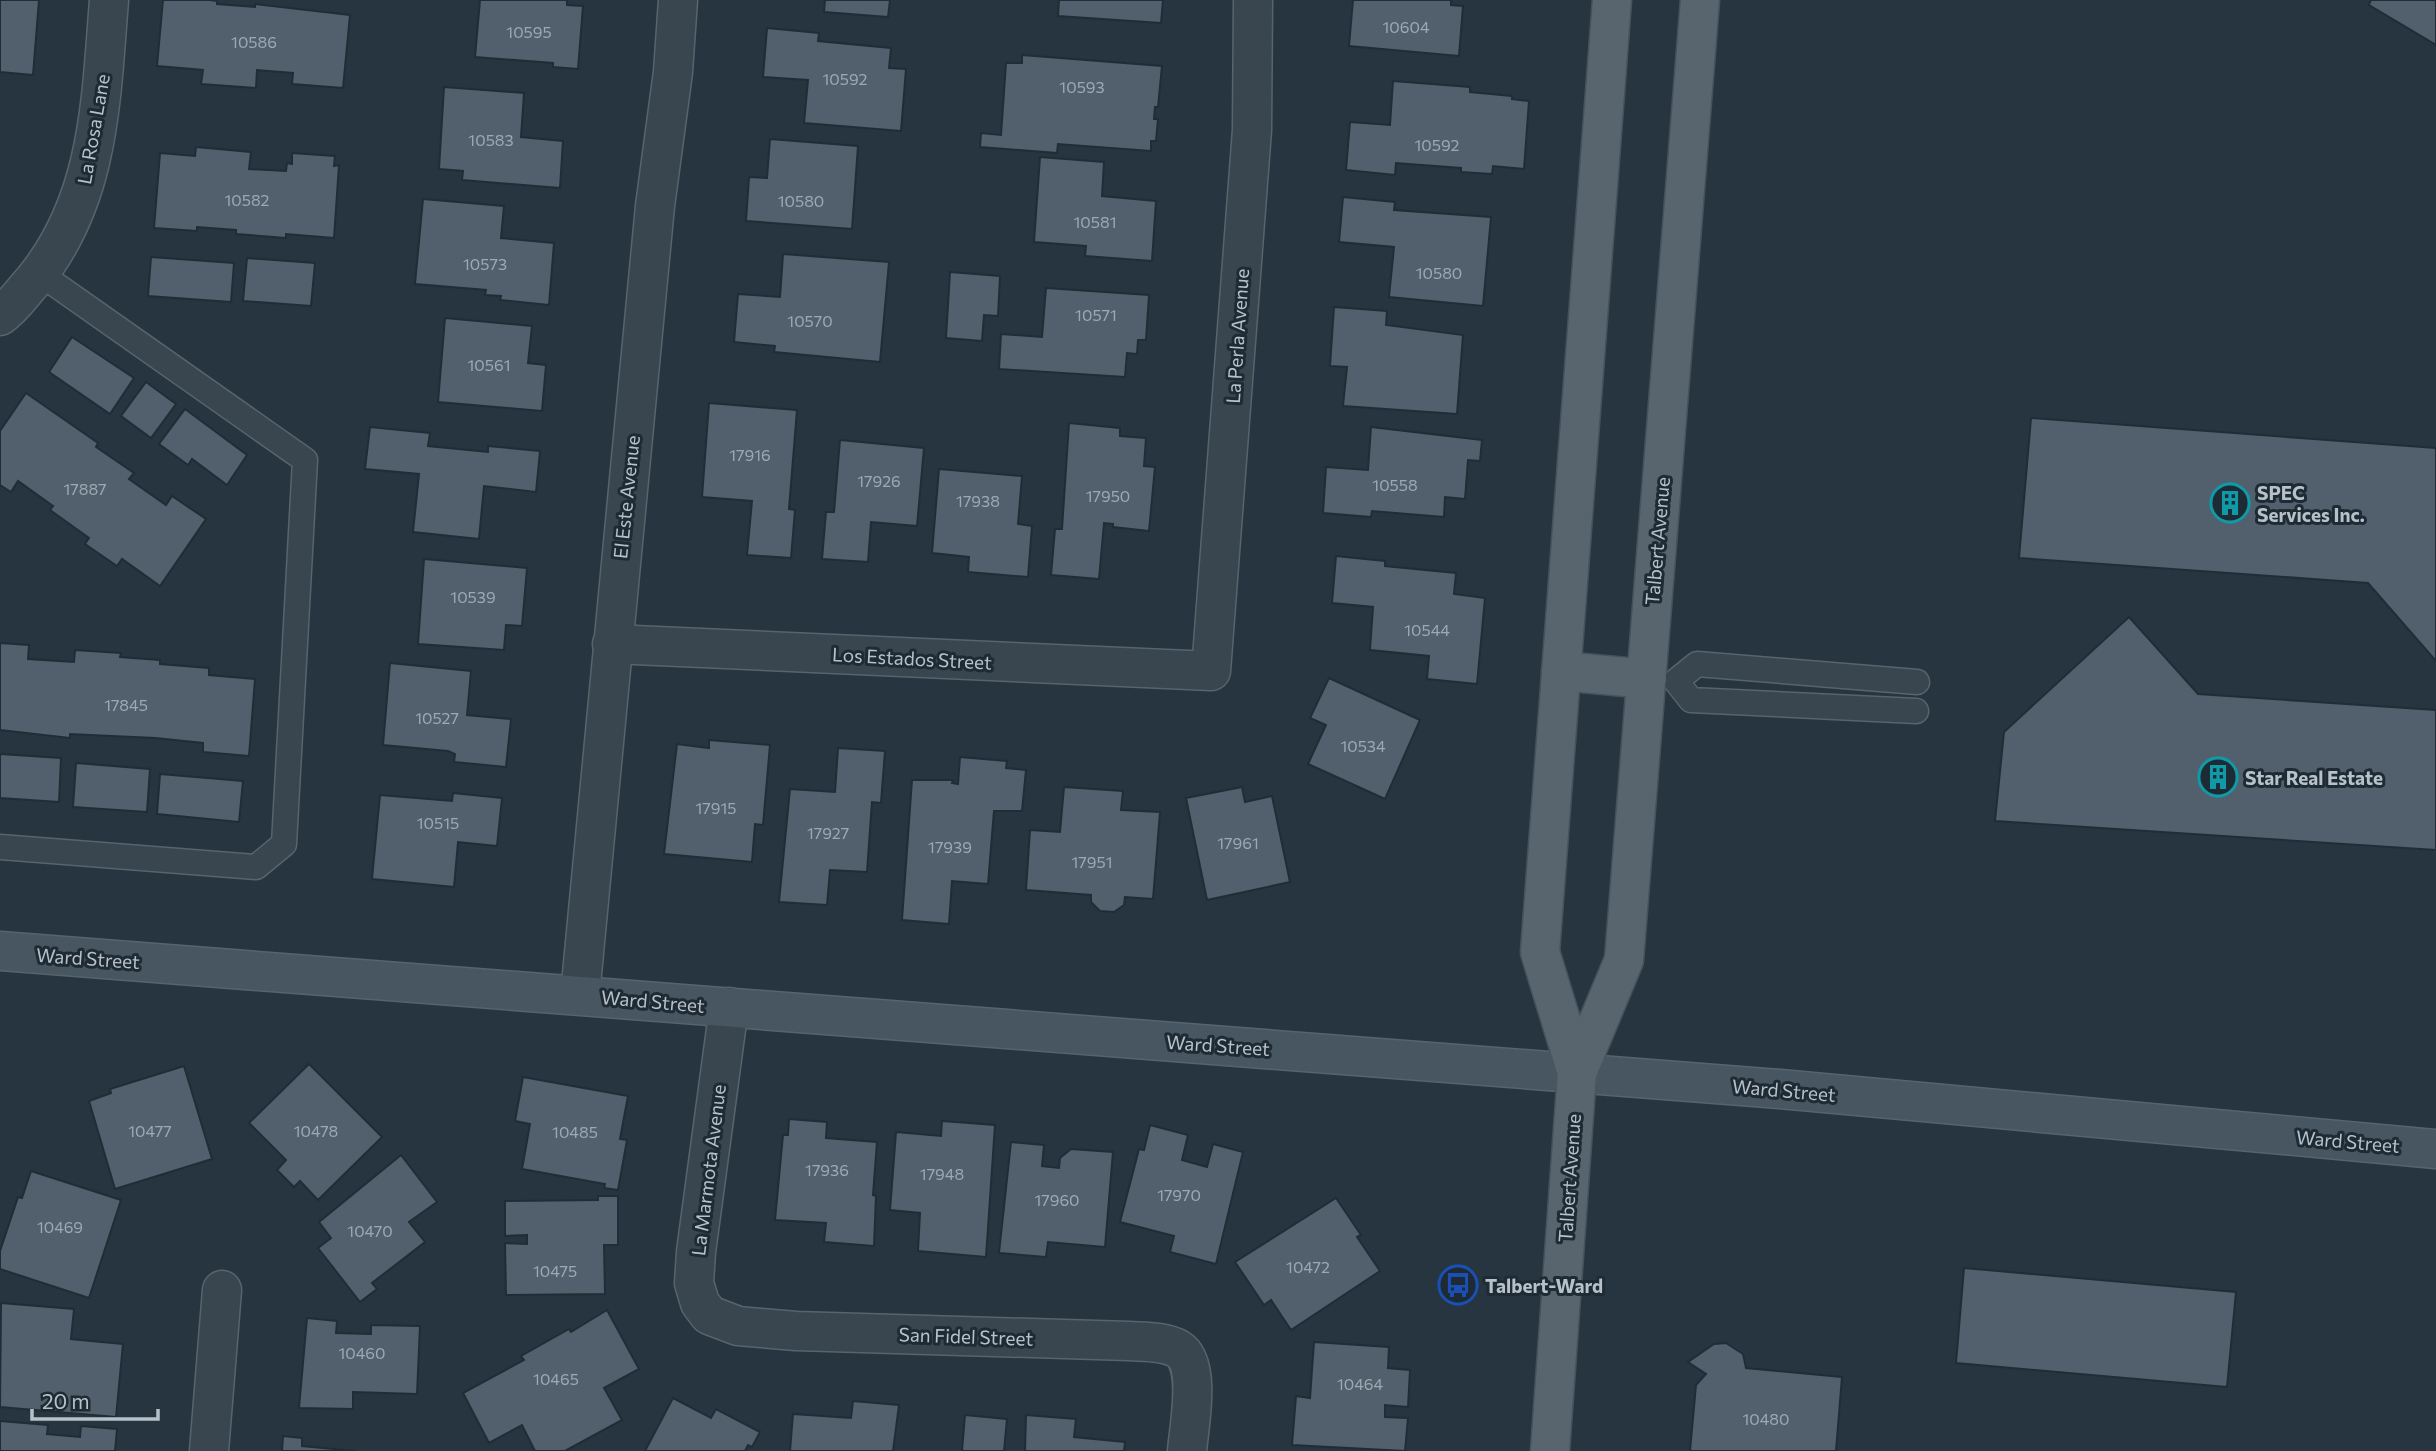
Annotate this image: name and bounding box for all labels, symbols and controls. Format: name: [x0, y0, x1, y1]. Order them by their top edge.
house number: 10604: [1382, 17, 1430, 36]
house number: 10595: [506, 22, 552, 41]
house number: 10586: [231, 32, 277, 51]
house number: 10592: [822, 69, 868, 88]
street label: La Rosa Lane: [72, 72, 114, 186]
house number: 10593: [1059, 77, 1105, 96]
house number: 10583: [468, 130, 514, 149]
house number: 10592: [1414, 135, 1460, 154]
house number: 10582: [224, 190, 270, 209]
house number: 10580: [778, 191, 824, 210]
house number: 10581: [1073, 212, 1117, 231]
house number: 10573: [463, 254, 507, 273]
house number: 10580: [1416, 263, 1462, 282]
street label: La Perla Avenue: [1221, 268, 1253, 404]
house number: 10571: [1075, 305, 1117, 324]
house number: 10570: [787, 311, 833, 330]
house number: 10561: [467, 355, 511, 374]
street label: El Este Avenue: [608, 434, 644, 560]
house number: 17916: [729, 445, 771, 464]
house number: 17926: [857, 471, 901, 490]
house number: 10558: [1372, 475, 1418, 494]
street label: Talbert Avenue: [1640, 476, 1674, 606]
house number: 17887: [63, 479, 107, 498]
place label: SPEC Services Inc.: [2257, 481, 2365, 526]
building icon: SPEC Services Inc.: [2209, 482, 2251, 524]
house number: 17950: [1086, 486, 1130, 505]
house number: 17938: [956, 491, 1000, 510]
house number: 10539: [450, 587, 496, 606]
house number: 10544: [1404, 620, 1450, 639]
street label: Los Estados Street: [832, 642, 993, 674]
house number: 17845: [104, 695, 148, 714]
house number: 10527: [415, 708, 459, 727]
house number: 10534: [1340, 736, 1386, 755]
building icon: Star Real Estate: [2197, 756, 2239, 798]
place label: Star Real Estate: [2245, 766, 2383, 789]
house number: 17915: [696, 798, 737, 817]
house number: 10515: [417, 813, 459, 832]
house number: 17927: [807, 823, 849, 842]
house number: 17961: [1217, 833, 1259, 852]
house number: 17939: [928, 837, 972, 856]
house number: 17951: [1072, 852, 1113, 871]
street label: Ward Street: [35, 943, 141, 973]
street label: Ward Street: [600, 985, 706, 1017]
street label: Ward Street: [1165, 1030, 1271, 1060]
street label: Ward Street: [1731, 1074, 1837, 1106]
street label: La Marmota Avenue: [686, 1083, 730, 1257]
street label: Talbert Avenue: [1553, 1113, 1585, 1243]
house number: 10477: [128, 1121, 172, 1140]
house number: 10478: [294, 1121, 338, 1140]
house number: 10485: [552, 1122, 598, 1141]
street label: Ward Street: [2295, 1125, 2401, 1157]
house number: 17936: [805, 1160, 849, 1179]
house number: 17948: [920, 1164, 964, 1183]
house number: 17970: [1157, 1185, 1201, 1204]
house number: 17960: [1034, 1190, 1080, 1209]
house number: 10469: [37, 1217, 83, 1236]
house number: 10470: [347, 1221, 393, 1240]
house number: 10472: [1286, 1257, 1330, 1276]
house number: 10475: [533, 1261, 577, 1280]
bus stop icon: Talbert-Ward: [1437, 1264, 1479, 1306]
place label: Talbert-Ward: [1485, 1274, 1603, 1297]
street label: San Fidel Street: [898, 1322, 1034, 1350]
house number: 10460: [338, 1343, 386, 1362]
house number: 10465: [533, 1369, 579, 1388]
house number: 10464: [1337, 1374, 1383, 1393]
scale bar: [32, 1378, 158, 1422]
text: 20 m: [42, 1388, 90, 1413]
house number: 10480: [1742, 1409, 1790, 1428]

